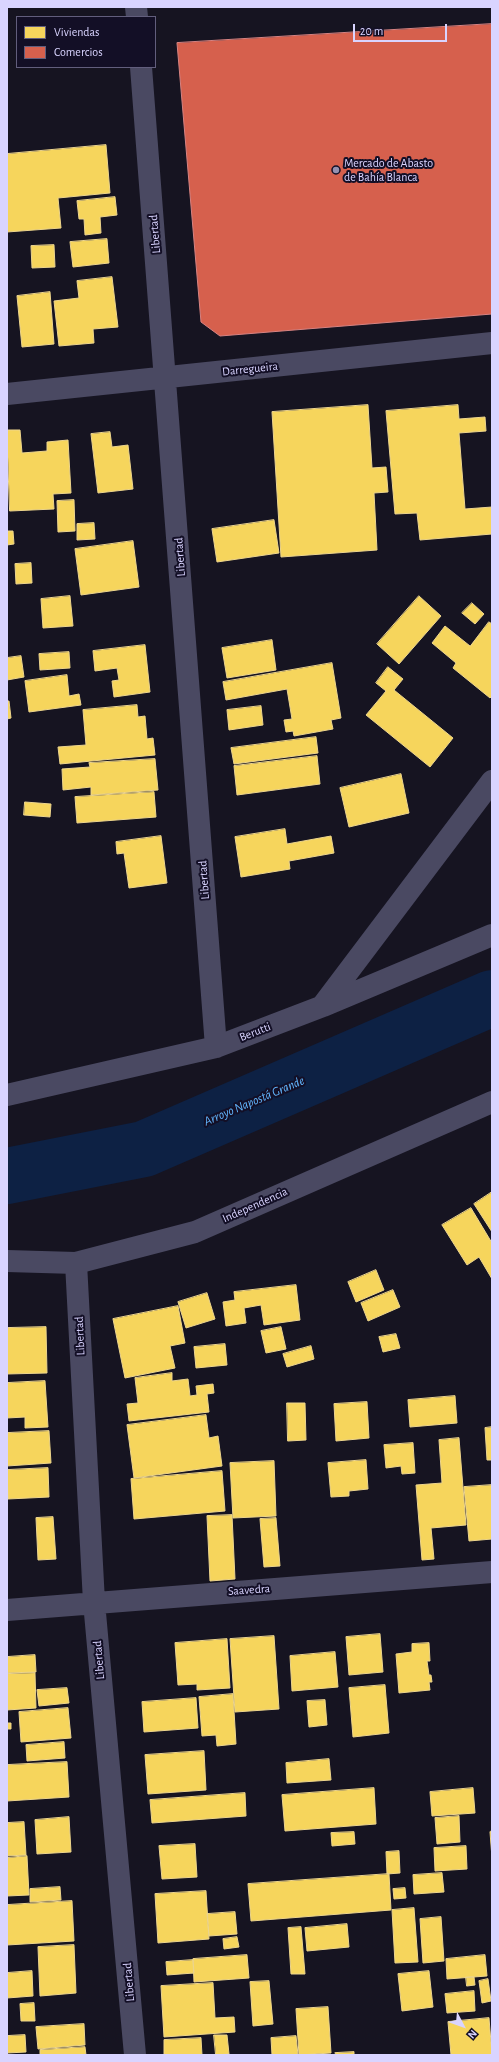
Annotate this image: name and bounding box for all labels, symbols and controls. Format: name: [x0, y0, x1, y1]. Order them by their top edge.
legend: [16, 16, 156, 68]
scale bar: [355, 16, 449, 42]
text: 20 m: [360, 25, 383, 37]
text: Viviendas: [54, 26, 100, 38]
text: Comercios: [54, 46, 103, 58]
place label: Mercado de Abasto de Bahía Blanca: [344, 156, 433, 184]
marker: Mercado de Abasto de Bahía Blanca: [331, 165, 341, 175]
street label: Libertad: [146, 214, 164, 254]
street label: Darregueira: [221, 359, 279, 379]
street label: Libertad: [171, 537, 189, 577]
street label: Libertad: [195, 860, 213, 900]
street label: Berutti: [237, 1019, 273, 1045]
water label: Arroyo Napostá Grande: [201, 1073, 307, 1129]
street label: Independencia: [220, 1184, 290, 1226]
street label: Libertad: [72, 1316, 88, 1356]
street label: Saavedra: [227, 1581, 271, 1599]
street label: Libertad: [90, 1640, 108, 1680]
street label: Libertad: [120, 1962, 138, 2002]
north arrow: [443, 2006, 483, 2046]
text: N: [466, 2028, 479, 2041]

